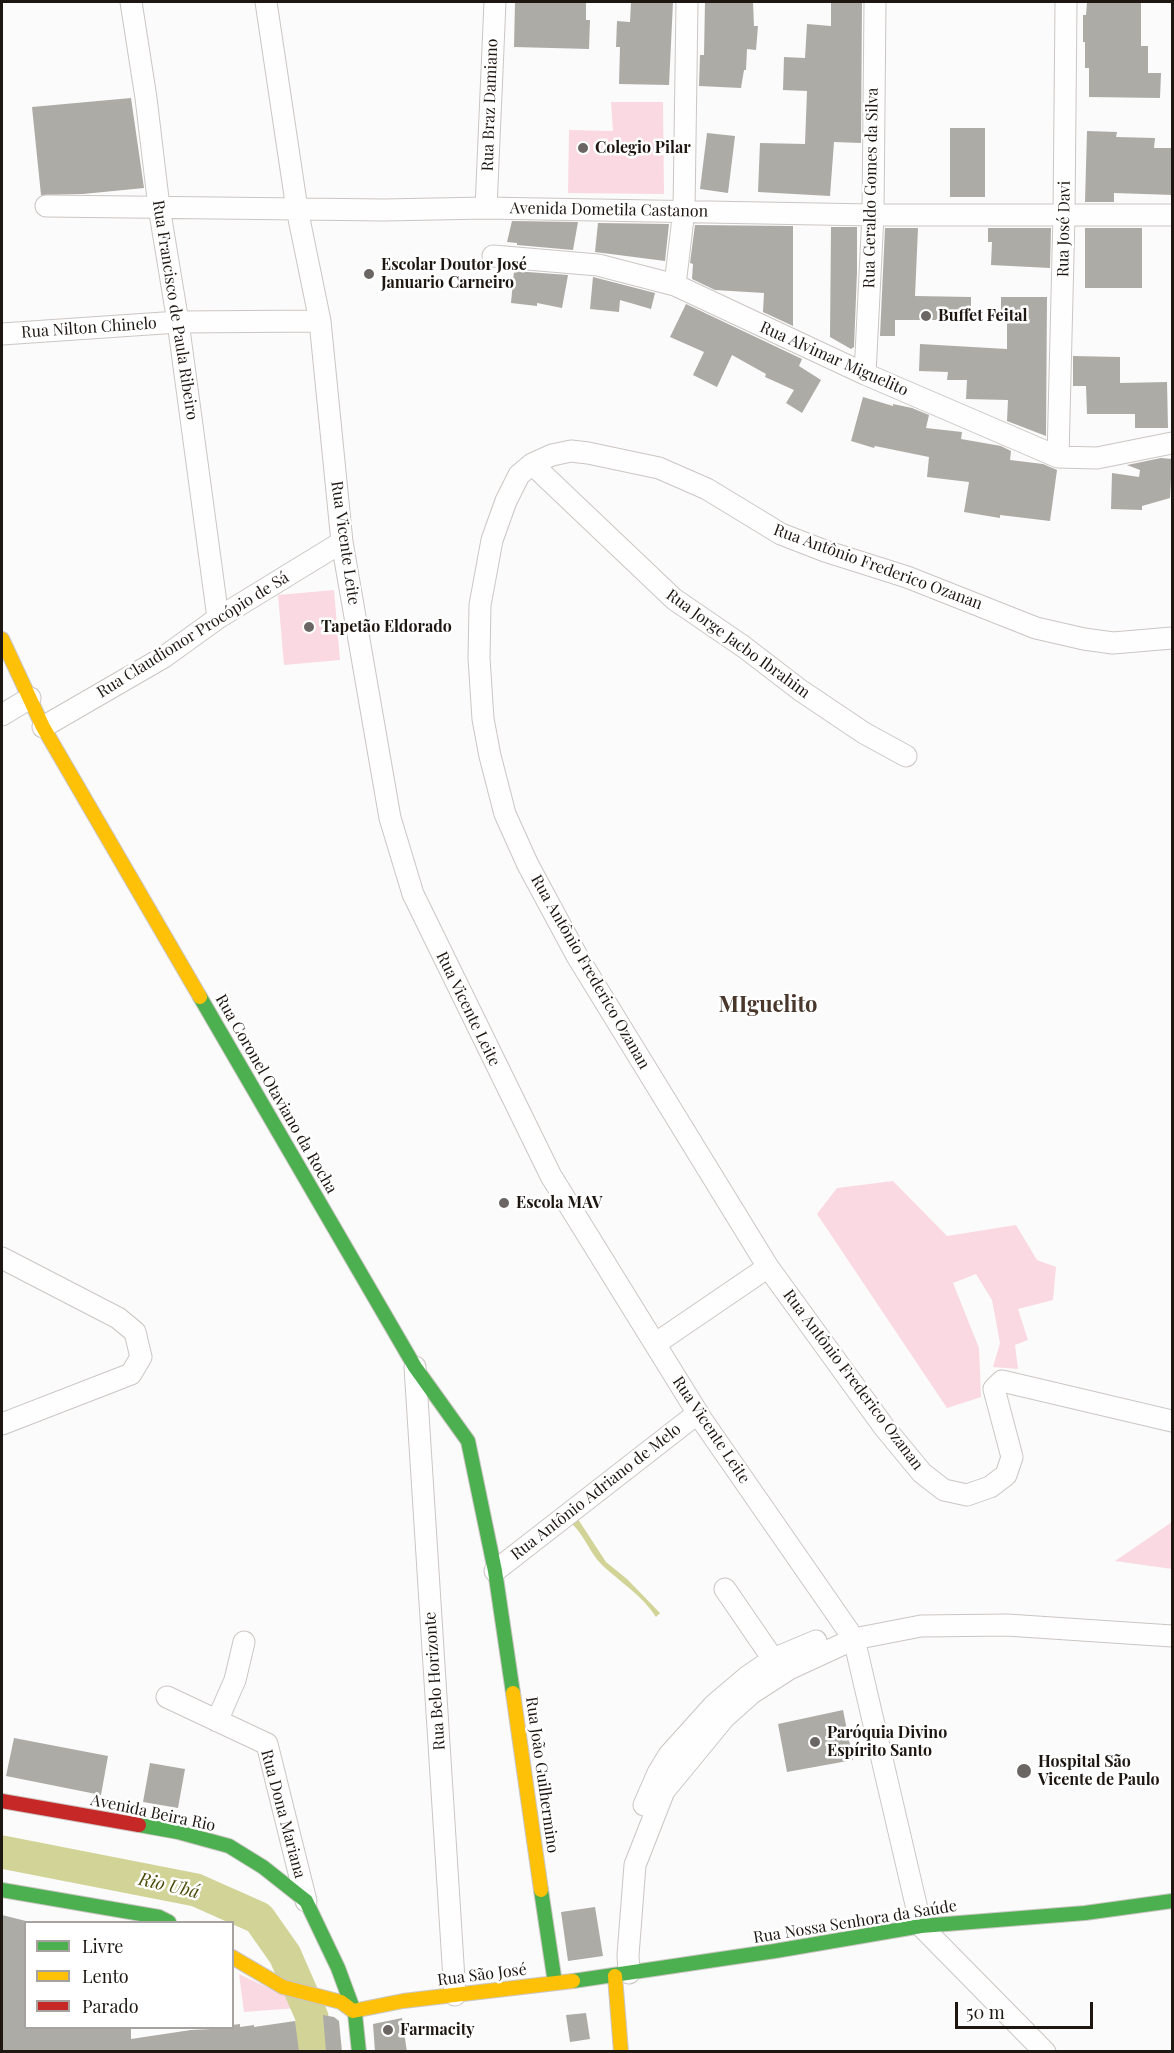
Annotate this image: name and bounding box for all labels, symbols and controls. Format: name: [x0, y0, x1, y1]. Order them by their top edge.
street label: Rua Braz Damiano: [478, 38, 502, 172]
street label: Rua Geraldo Gomes da Silva: [860, 87, 882, 289]
place label: Colegio Pilar: [595, 138, 691, 158]
marker: Colegio Pilar: [576, 141, 590, 155]
street label: Rua José Davi: [1054, 181, 1074, 277]
street label: Rua Francisco de Paula Ribeiro: [148, 199, 202, 421]
street label: Avenida Dometila Castanon: [510, 199, 708, 221]
place label: Escolar Doutor José Januario Carneiro: [381, 255, 527, 293]
marker: Escolar Doutor José Januario Carneiro: [362, 267, 376, 281]
place label: Buffet Feital: [938, 306, 1028, 326]
marker: Buffet Feital: [919, 309, 933, 323]
street label: Rua Nilton Chinelo: [21, 314, 157, 342]
street label: Rua Alvimar Miguelito: [757, 318, 911, 400]
street label: Rua Vicente Leite: [327, 480, 363, 606]
street label: Rua Antônio Frederico Ozanan: [771, 520, 985, 614]
street label: Rua Claudionor Procópio de Sá: [93, 568, 293, 702]
street label: Rua Jorge Jacbo Ibrahim: [662, 585, 814, 703]
place label: Tapetão Eldorado: [321, 617, 452, 637]
marker: Tapetão Eldorado: [302, 620, 316, 634]
street label: Rua Antônio Frederico Ozanan: [526, 872, 654, 1072]
street label: Rua Vicente Leite: [432, 949, 504, 1069]
street label: Rua Coronel Otaviano da Rocha: [211, 991, 341, 1197]
district label: MIguelito: [719, 992, 817, 1018]
place label: Escola MAV: [516, 1193, 602, 1213]
marker: Escola MAV: [497, 1196, 511, 1210]
street label: Rua Antônio Frederico Ozanan: [779, 1286, 927, 1474]
street label: Rua Vicente Leite: [668, 1373, 754, 1487]
street label: Rua Antônio Adriano de Melo: [507, 1420, 685, 1564]
street label: Rua Belo Horizonte: [421, 1611, 449, 1751]
street label: Rua João Guilhermino: [522, 1696, 562, 1854]
place label: Paróquia Divino Espírito Santo: [827, 1723, 947, 1761]
marker: Paróquia Divino Espírito Santo: [808, 1735, 822, 1749]
street label: Rua Dona Mariana: [257, 1747, 309, 1881]
place label: Hospital São Vicente de Paulo: [1038, 1752, 1160, 1790]
marker: Hospital São Vicente de Paulo: [1015, 1762, 1033, 1780]
street label: Avenida Beira Rio: [89, 1790, 217, 1836]
water label: Rio Ubá: [137, 1869, 201, 1903]
street label: Rua Nossa Senhora da Saúde: [752, 1896, 958, 1948]
legend: [24, 1921, 234, 2029]
text: Livre: [82, 1934, 123, 1958]
street label: Rua São José: [436, 1960, 528, 1990]
text: Lento: [82, 1964, 129, 1988]
scale bar: [958, 1990, 1096, 2028]
text: Parado: [82, 1994, 139, 2018]
text: 50 m: [966, 2000, 1005, 2024]
place label: Farmacity: [400, 2020, 475, 2040]
marker: Farmacity: [381, 2023, 395, 2037]

